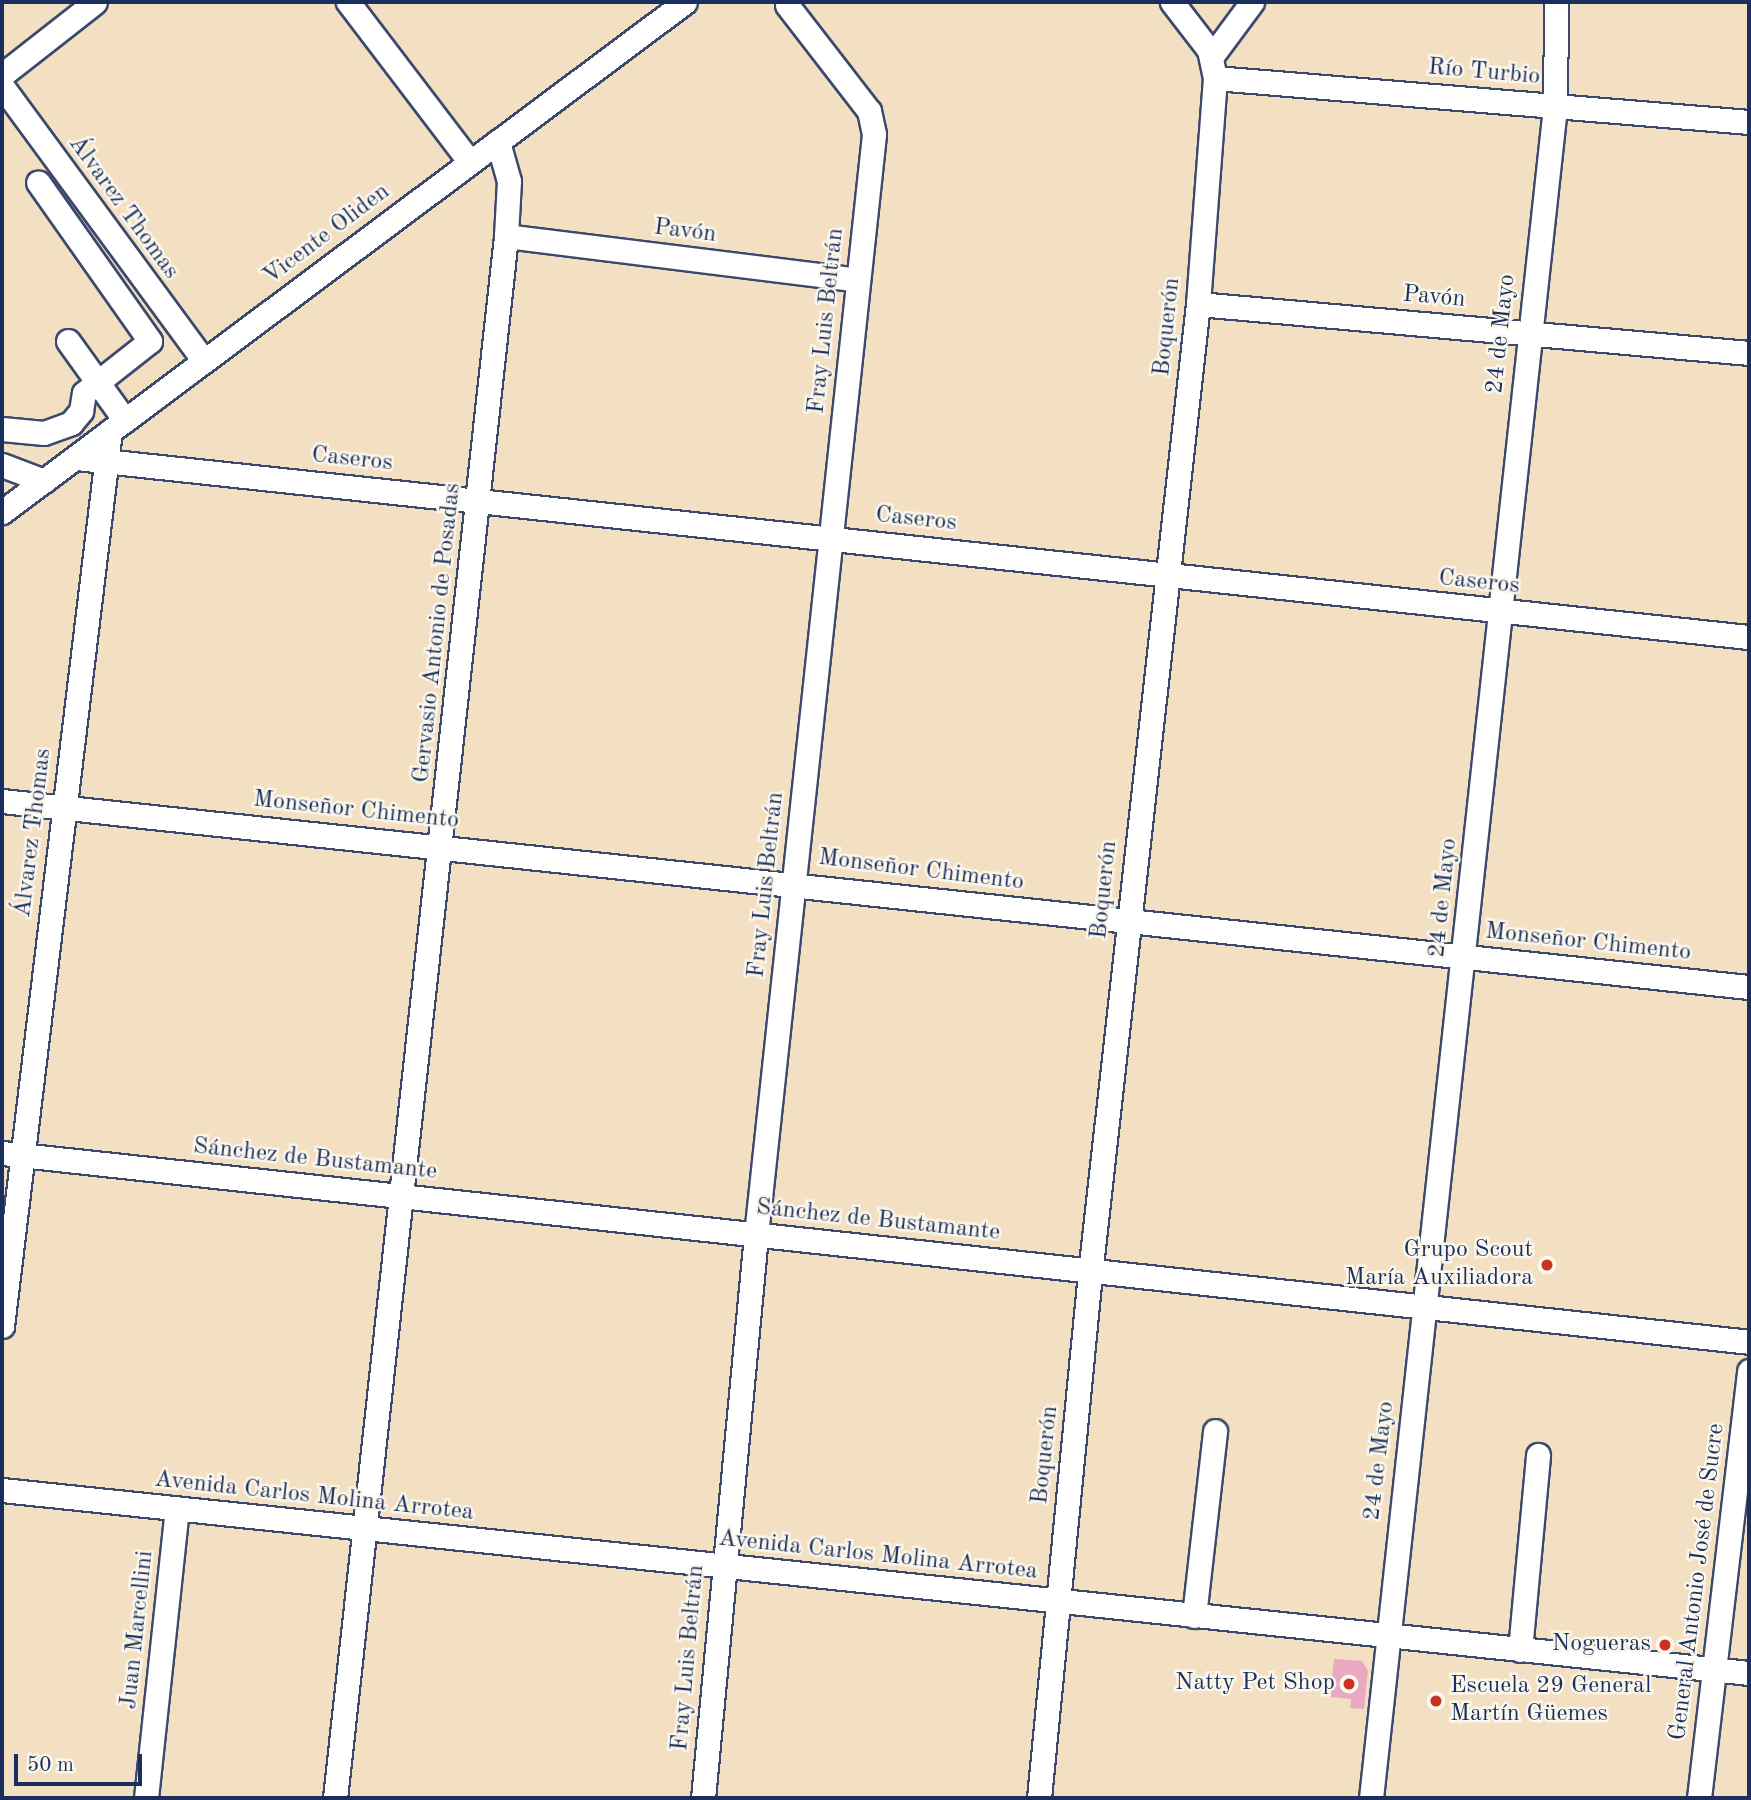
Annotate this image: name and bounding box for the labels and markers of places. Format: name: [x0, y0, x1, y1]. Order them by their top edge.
place label: Grupo Scout María Auxiliadora: [1345, 1237, 1533, 1293]
marker: Grupo Scout María Auxiliadora: [1539, 1257, 1555, 1273]
place label: Nogueras: [1552, 1631, 1651, 1659]
marker: Nogueras: [1657, 1637, 1673, 1653]
place label: Natty Pet Shop: [1175, 1670, 1335, 1698]
place label: Escuela 29 General Martín Güemes: [1450, 1673, 1651, 1729]
marker: Natty Pet Shop: [1341, 1676, 1357, 1692]
marker: Escuela 29 General Martín Güemes: [1428, 1693, 1444, 1709]

